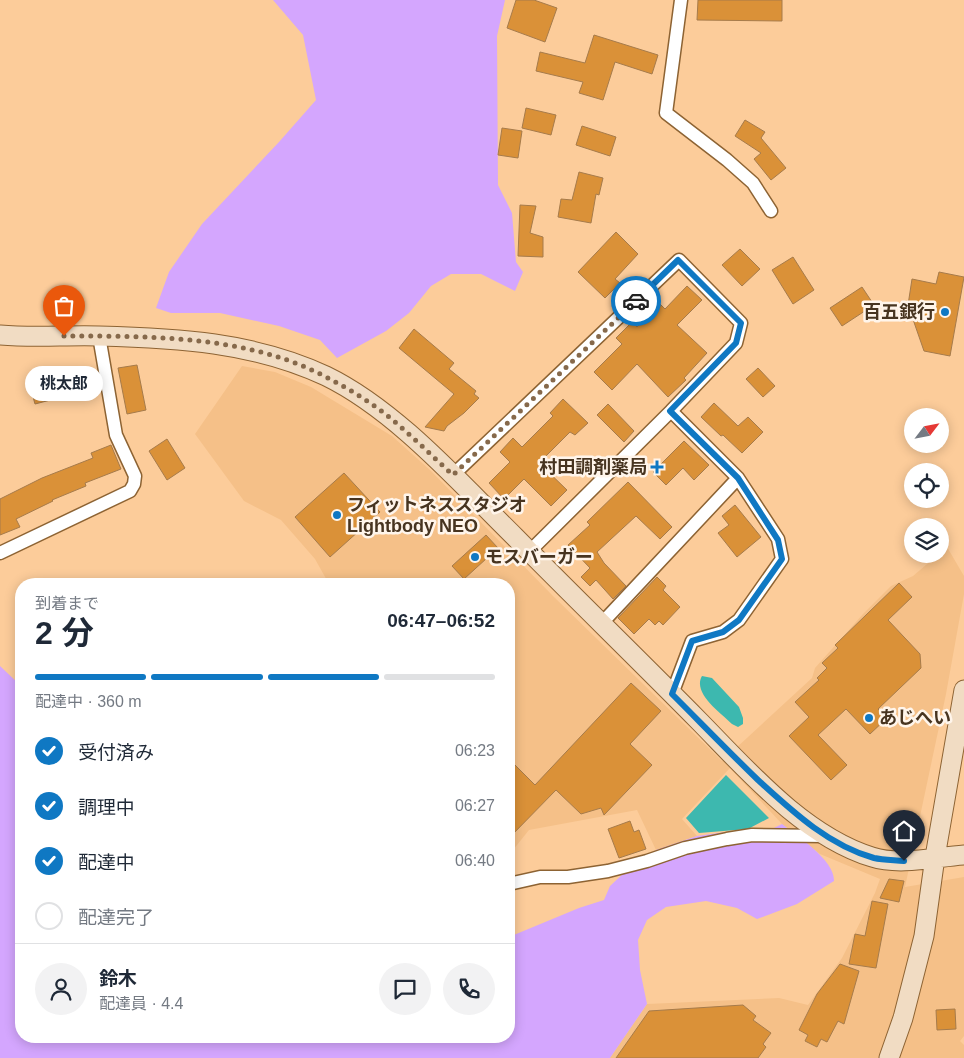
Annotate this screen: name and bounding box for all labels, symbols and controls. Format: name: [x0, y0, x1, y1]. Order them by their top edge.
courier: [611, 276, 661, 326]
pin: [43, 285, 85, 336]
icon: car: [622, 287, 650, 315]
icon: bag: [50, 292, 78, 320]
place label: 百五銀行: [863, 301, 935, 322]
marker: 百五銀行: [939, 306, 951, 318]
callout: 桃太郎: [25, 366, 103, 401]
text: 桃太郎: [40, 375, 88, 392]
north arrow: [904, 408, 949, 452]
map controls: [904, 408, 949, 563]
place label: 村田調剤薬局: [539, 457, 647, 477]
marker: 村田調剤薬局: [651, 461, 663, 473]
button: locate: [904, 463, 949, 508]
place label: フィットネススタジオ Lightbody NEO: [347, 495, 527, 536]
marker: フィットネススタジオ Lightbody NEO: [331, 509, 343, 521]
button: layers: [904, 518, 949, 563]
place label: モスバーガー: [485, 547, 593, 567]
marker: モスバーガー: [469, 551, 481, 563]
text: 到着まで: [35, 595, 99, 612]
text: 06:47–06:52: [387, 610, 495, 631]
text: 2 分: [35, 615, 94, 651]
text: 配達中 · 360 m: [35, 693, 142, 710]
place label: あじへい: [879, 708, 951, 728]
marker: あじへい: [863, 712, 875, 724]
icon: check: [35, 737, 63, 765]
text: 受付済み: [78, 742, 154, 763]
text: 06:23: [455, 742, 495, 759]
icon: check: [35, 792, 63, 820]
text: 調理中: [78, 797, 135, 818]
text: 06:27: [455, 797, 495, 814]
pin: [883, 810, 925, 861]
icon: home: [890, 817, 918, 845]
icon: check: [35, 847, 63, 875]
text: 配達中: [78, 852, 135, 873]
text: 06:40: [455, 852, 495, 869]
text: 配達完了: [78, 907, 154, 928]
button: person: [35, 963, 87, 1015]
button: chat: [379, 963, 431, 1015]
button: phone: [443, 963, 495, 1015]
text: 鈴木: [99, 968, 137, 989]
text: 配達員 · 4.4: [99, 995, 183, 1012]

